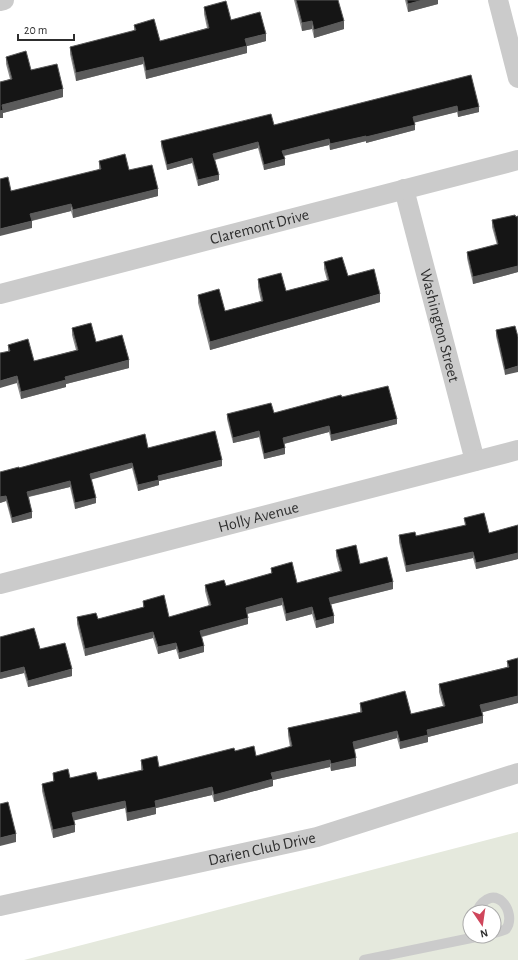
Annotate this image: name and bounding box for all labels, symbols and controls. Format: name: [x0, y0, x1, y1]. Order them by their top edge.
scale bar: [18, 16, 74, 42]
text: 20 m: [24, 24, 47, 36]
street label: Claremont Drive: [208, 206, 311, 247]
street label: Washington Street: [417, 267, 462, 384]
street label: Holly Avenue: [217, 499, 300, 535]
street label: Darien Club Drive: [207, 830, 317, 868]
north arrow: [462, 904, 502, 944]
text: N: [479, 927, 489, 939]

